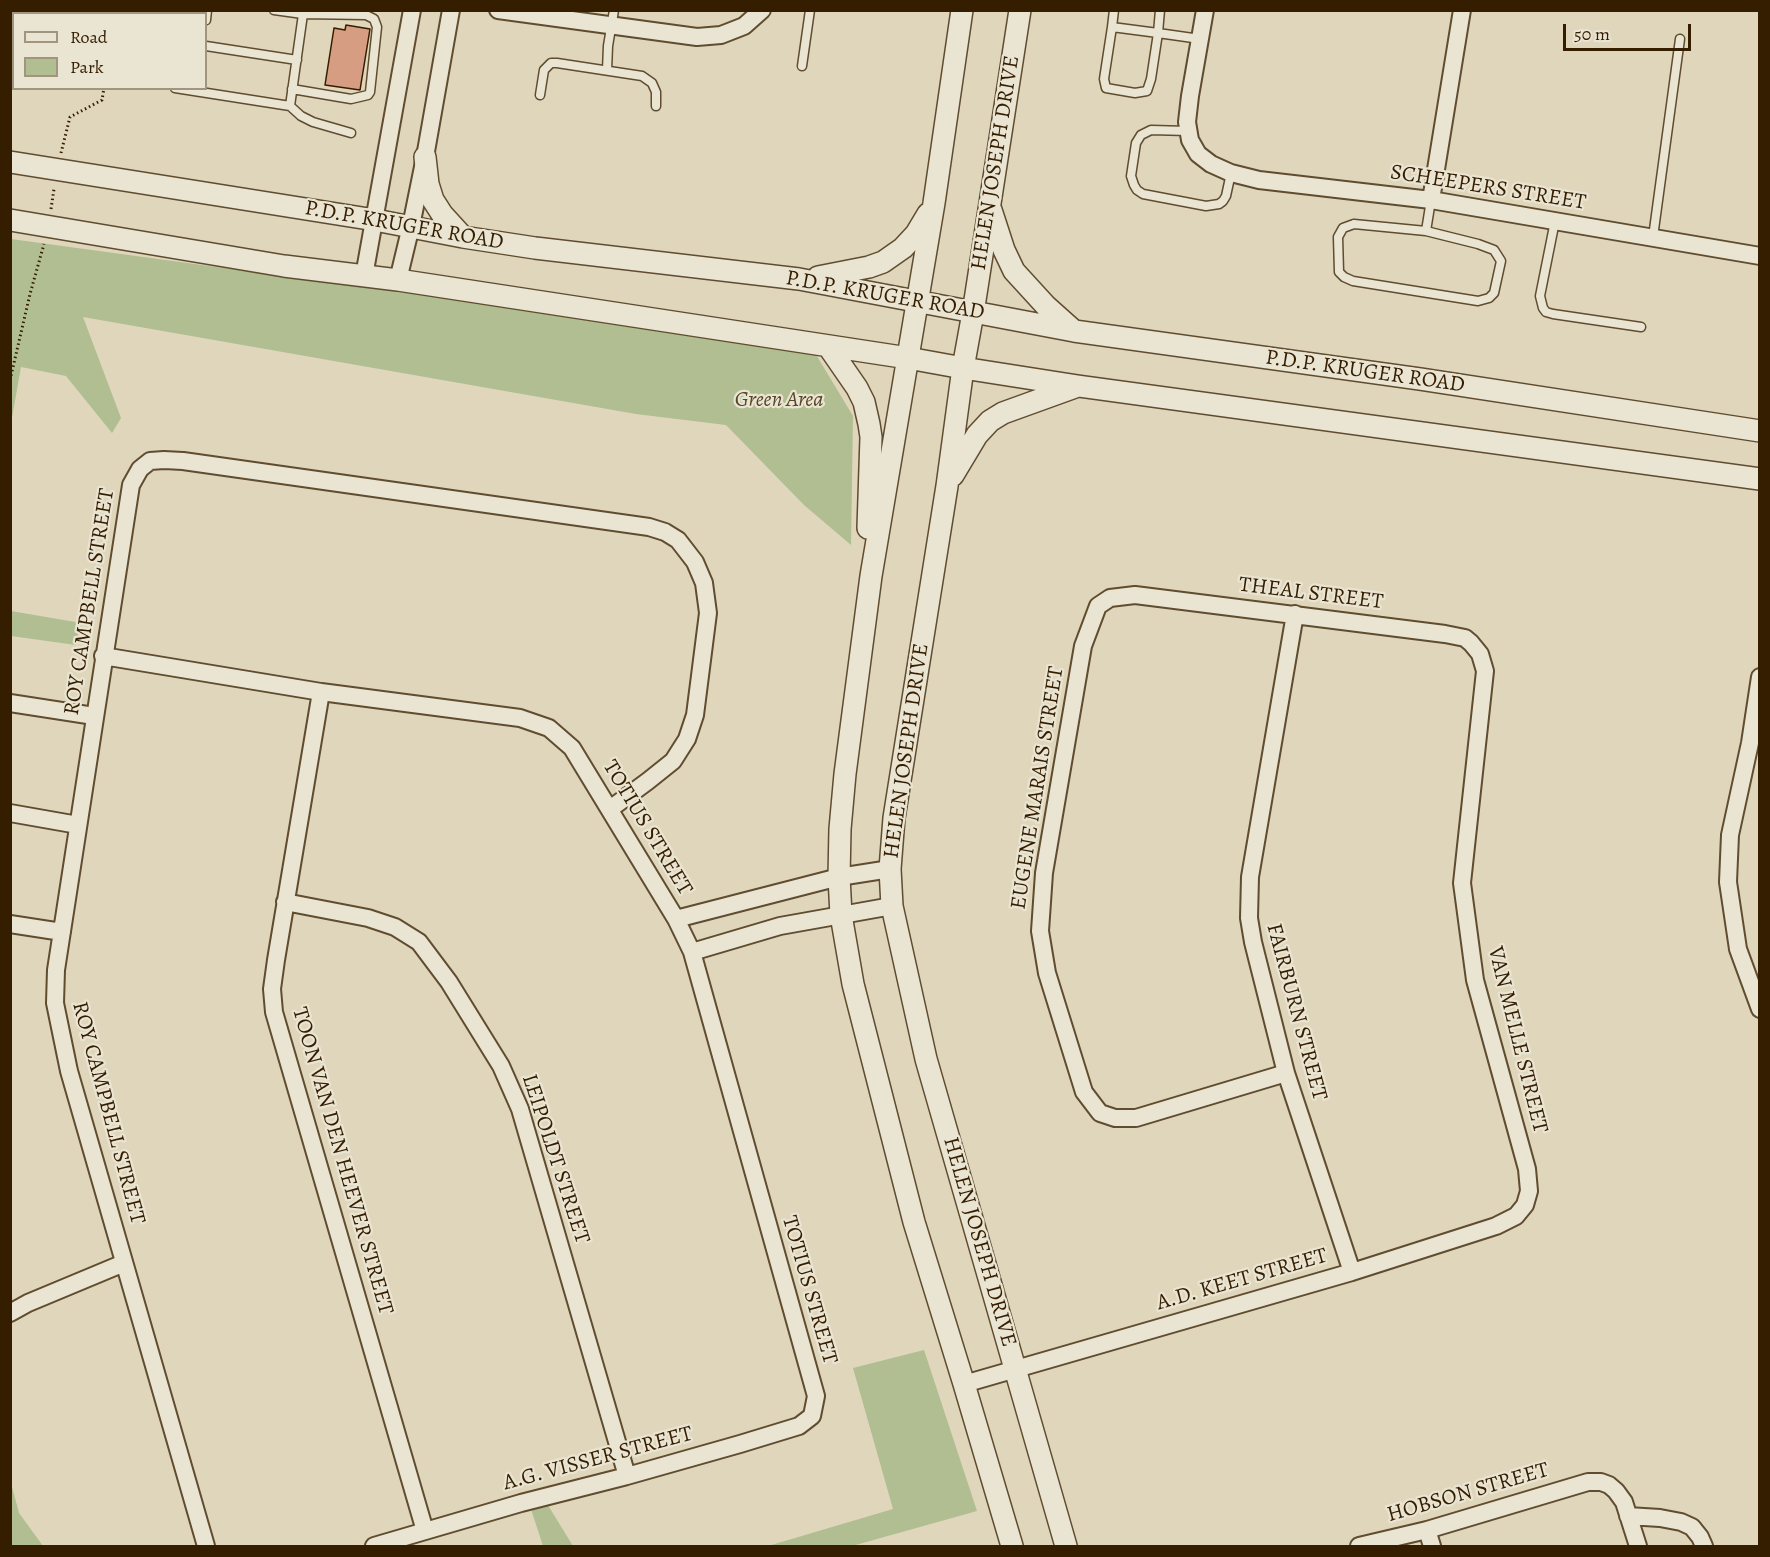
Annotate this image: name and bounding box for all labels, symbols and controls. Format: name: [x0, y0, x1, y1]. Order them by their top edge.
legend: [12, 12, 207, 90]
scale bar: [1566, 12, 1694, 50]
text: 50 m: [1574, 22, 1610, 46]
text: Road: [70, 25, 107, 49]
street label: HELEN JOSEPH DRIVE: [966, 54, 1026, 272]
text: Park: [70, 55, 104, 79]
street label: SCHEEPERS STREET: [1388, 159, 1588, 217]
street label: P.D.P. KRUGER ROAD: [303, 196, 505, 256]
street label: P.D.P. KRUGER ROAD: [784, 266, 986, 326]
street label: P.D.P. KRUGER ROAD: [1264, 345, 1466, 399]
park label: Green Area: [735, 388, 823, 414]
street label: ROY CAMPBELL STREET: [59, 487, 121, 717]
street label: THEAL STREET: [1237, 572, 1385, 616]
street label: HELEN JOSEPH DRIVE: [879, 642, 935, 860]
street label: EUGENE MARAIS STREET: [1006, 665, 1070, 911]
street label: TOTIUS STREET: [596, 756, 698, 900]
street label: FAIRBURN STREET: [1260, 921, 1332, 1103]
street label: VAN MELLE STREET: [1481, 944, 1553, 1136]
street label: ROY CAMPBELL STREET: [66, 999, 150, 1227]
street label: TOON VAN DEN HEEVER STREET: [285, 1004, 399, 1318]
street label: LEIPOLDT STREET: [515, 1071, 595, 1247]
street label: HELEN JOSEPH DRIVE: [936, 1134, 1022, 1350]
street label: TOTIUS STREET: [775, 1213, 843, 1367]
street label: A.D. KEET STREET: [1154, 1243, 1330, 1317]
street label: A.G. VISSER STREET: [500, 1421, 696, 1497]
street label: HOBSON STREET: [1384, 1457, 1552, 1529]

